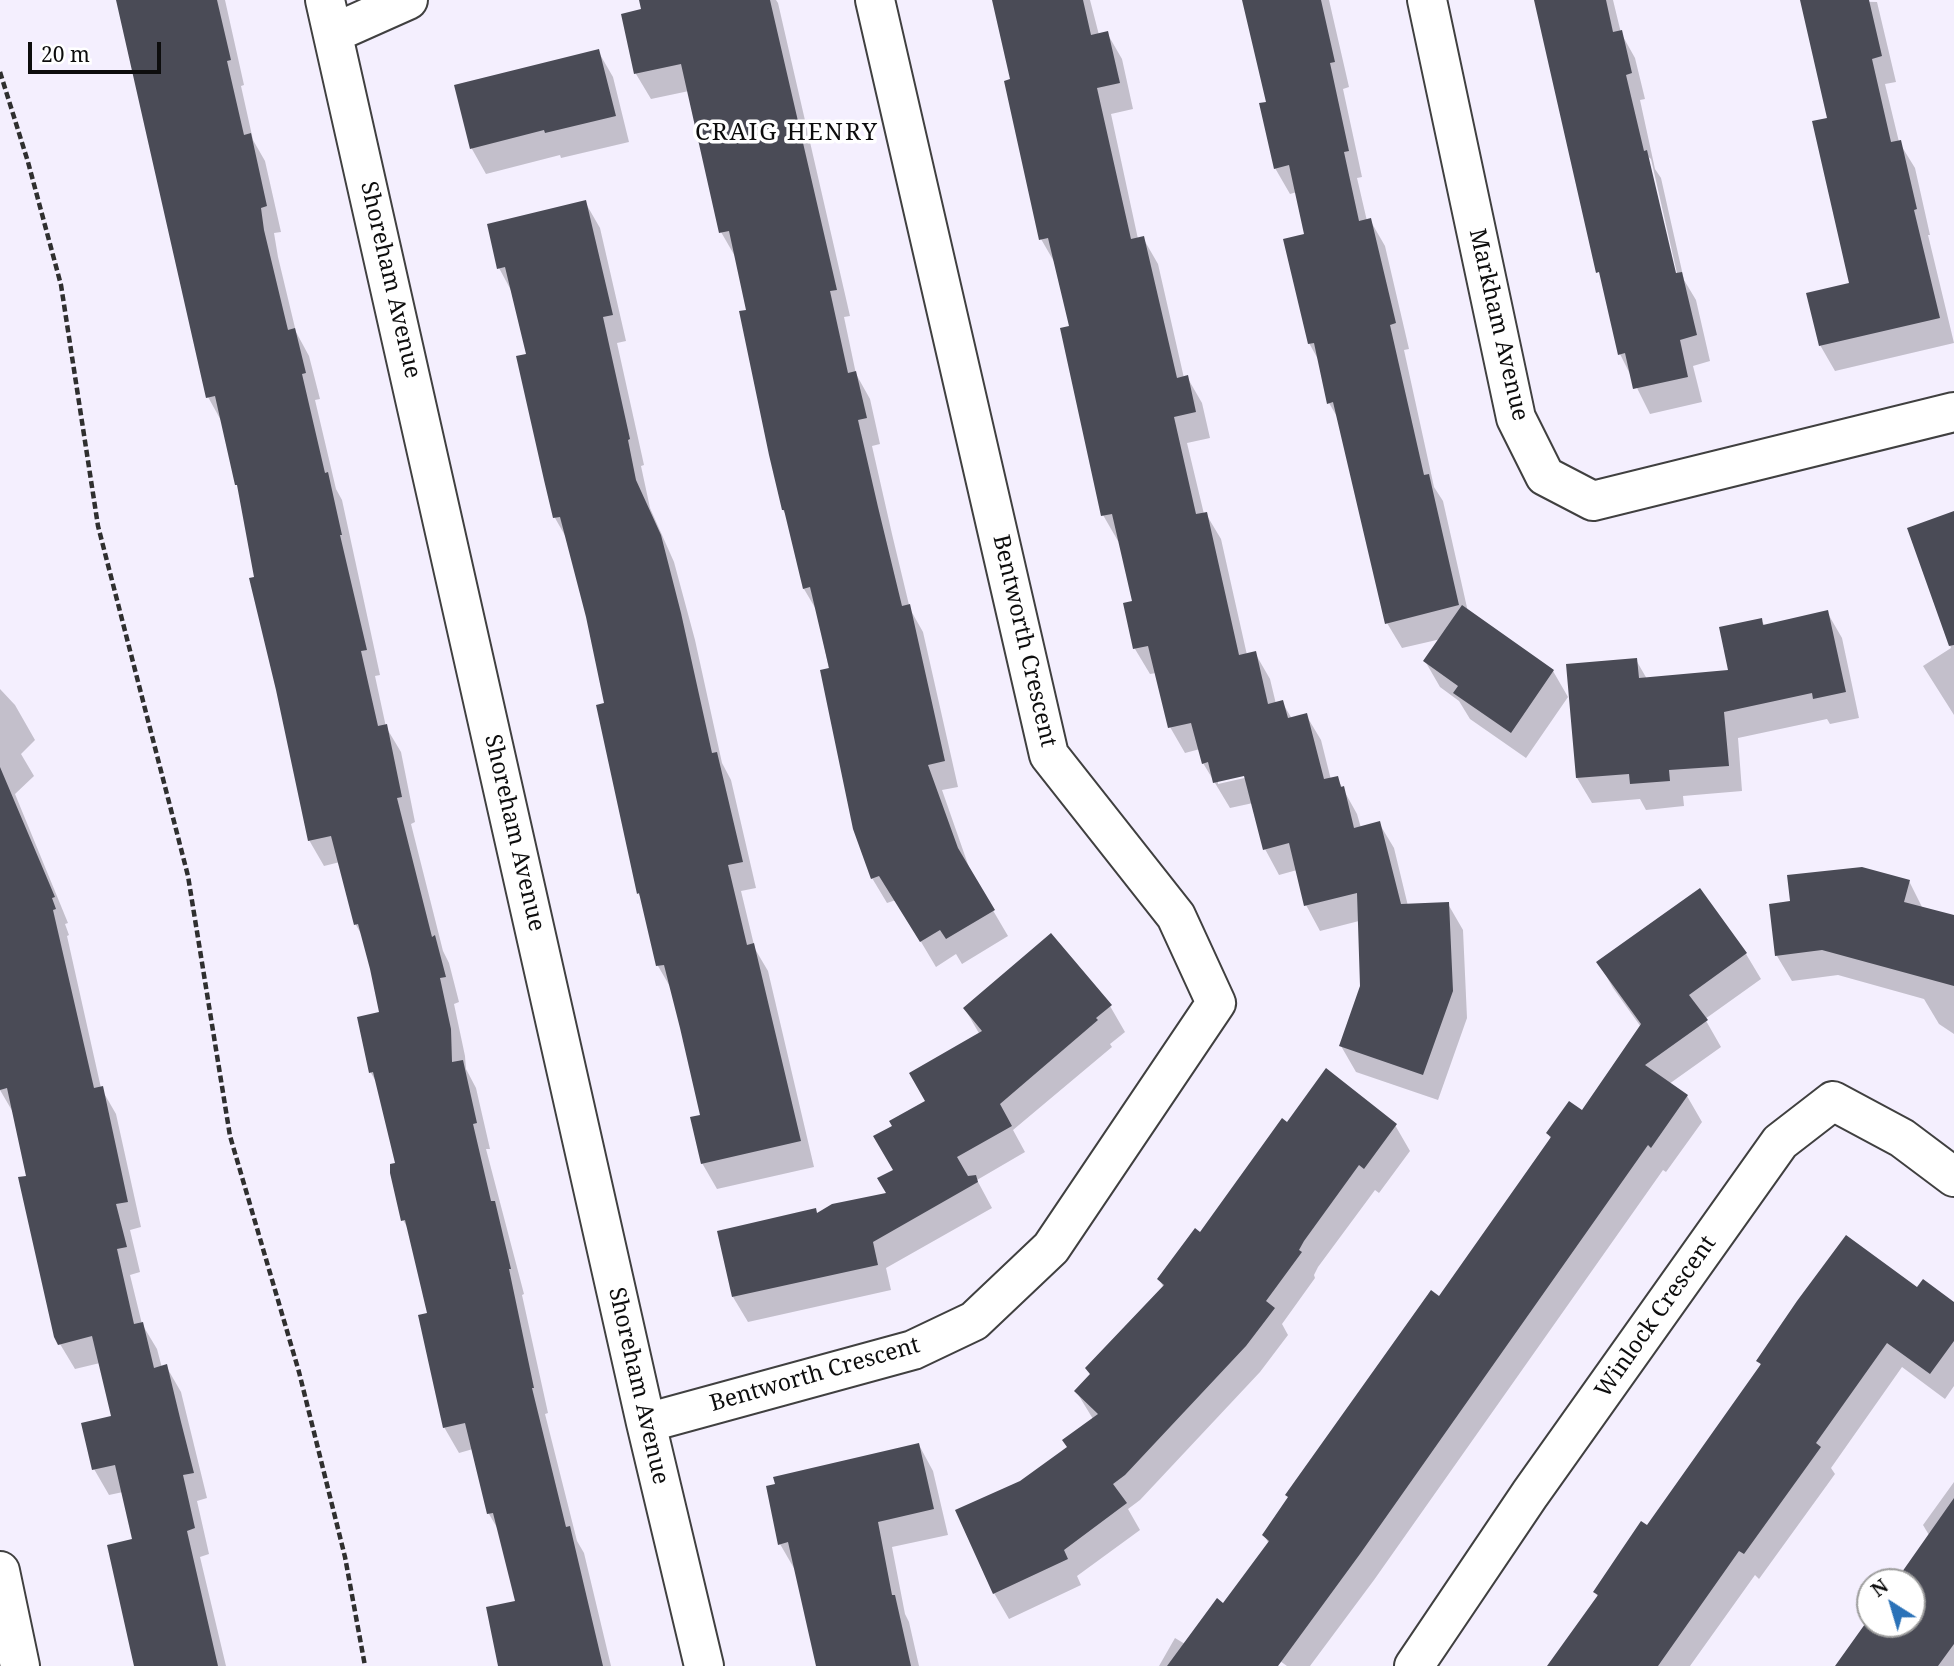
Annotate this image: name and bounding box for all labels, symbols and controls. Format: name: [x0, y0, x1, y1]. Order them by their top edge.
scale bar: [32, 28, 164, 72]
text: 20 m: [41, 40, 90, 68]
district label: CRAIG HENRY: [696, 119, 878, 147]
street label: Shoreham Avenue: [354, 179, 426, 381]
street label: Markham Avenue: [1462, 226, 1534, 424]
street label: Bentworth Crescent: [986, 532, 1062, 750]
street label: Shoreham Avenue: [478, 732, 550, 934]
street label: Winlock Crescent: [1590, 1231, 1722, 1403]
street label: Shoreham Avenue: [602, 1285, 674, 1487]
street label: Bentworth Crescent: [707, 1332, 923, 1418]
north arrow: [1856, 1568, 1926, 1638]
text: N: [1866, 1573, 1893, 1603]

